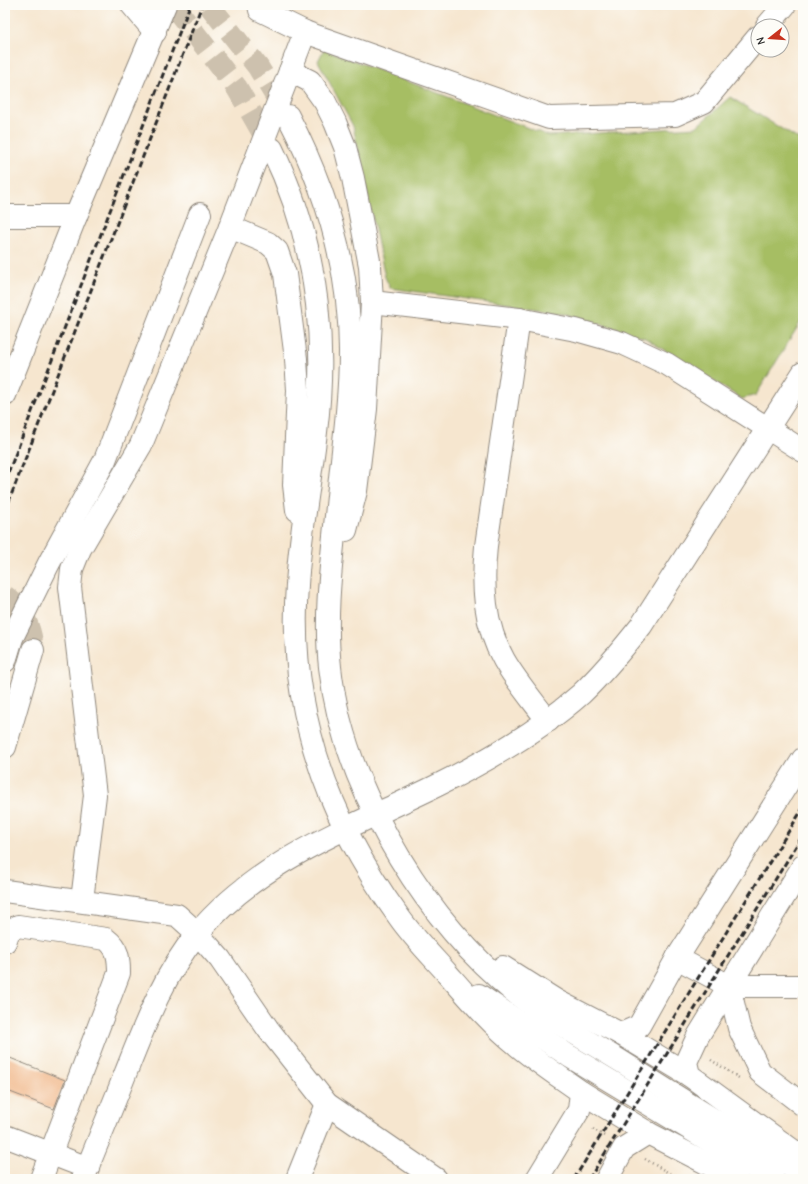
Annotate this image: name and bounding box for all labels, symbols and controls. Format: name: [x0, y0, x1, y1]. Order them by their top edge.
north arrow: [750, 18, 790, 58]
text: N: [754, 35, 768, 46]

